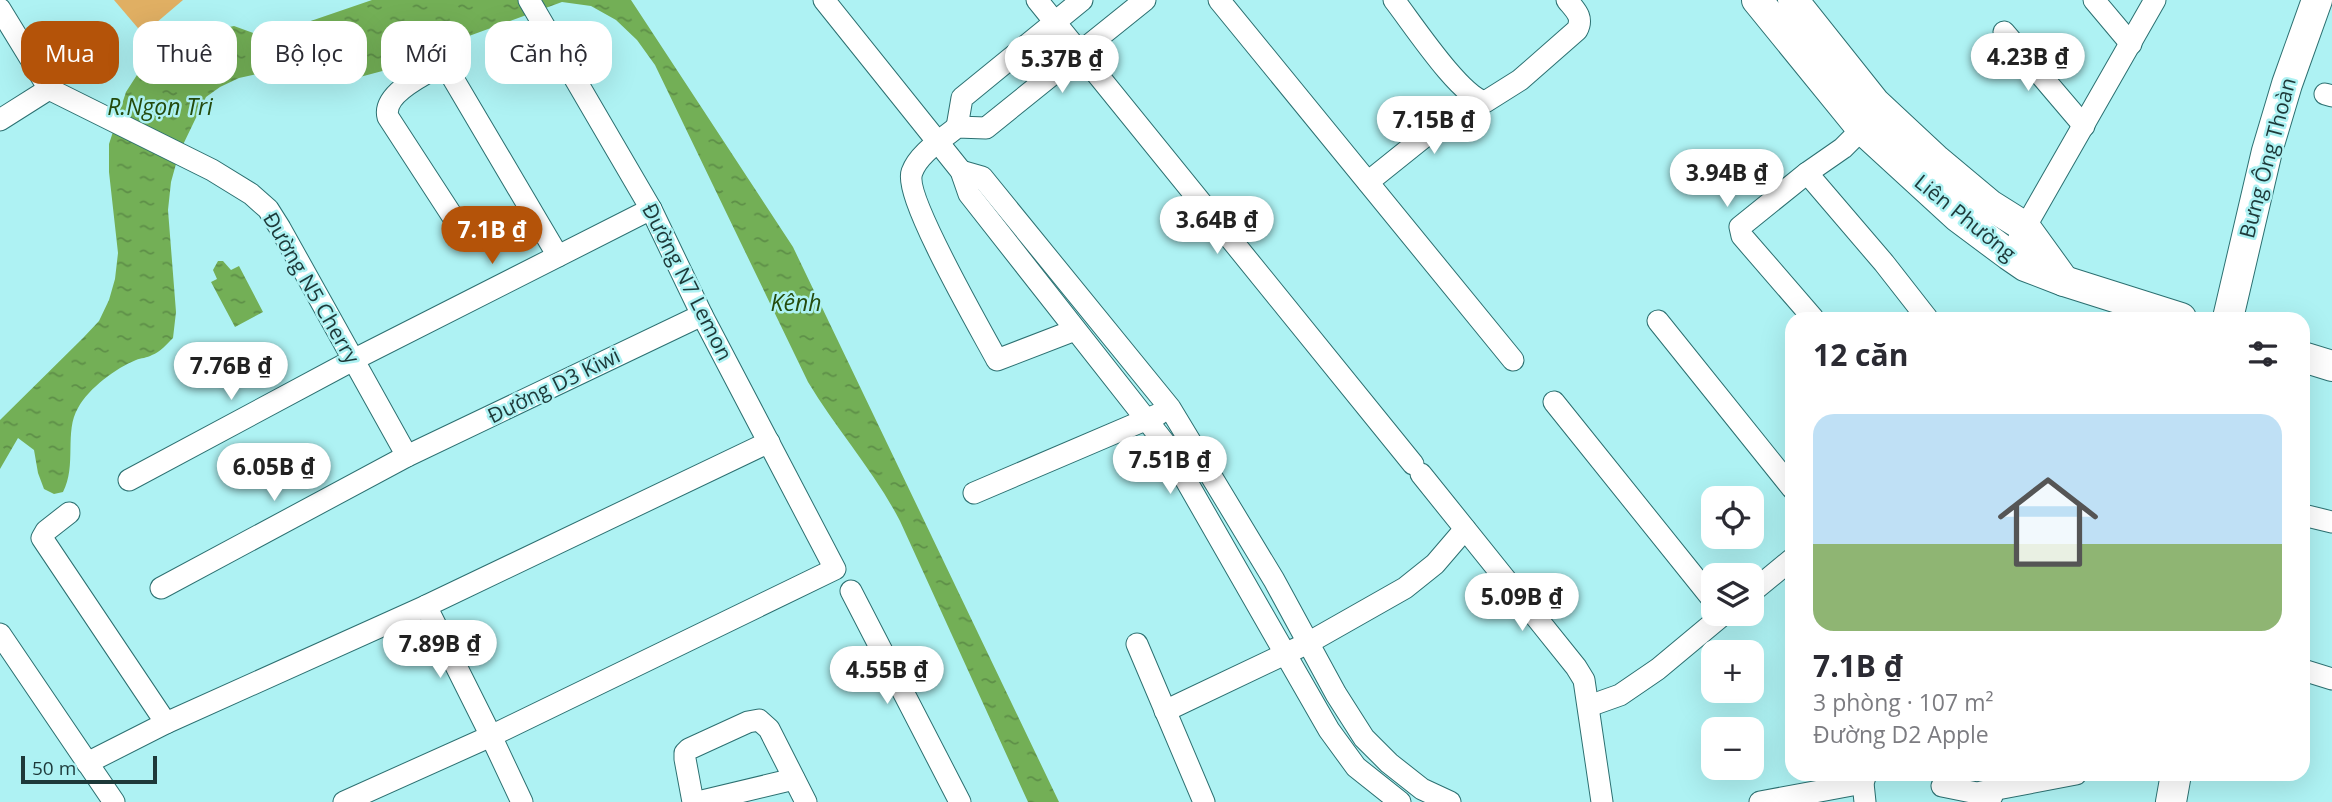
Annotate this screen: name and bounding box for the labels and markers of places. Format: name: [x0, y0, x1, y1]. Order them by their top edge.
pin: 4.23B ₫: [1963, 34, 2093, 93]
pin: 5.37B ₫: [997, 36, 1127, 95]
pin: 7.15B ₫: [1369, 96, 1499, 156]
pin: 3.94B ₫: [1662, 150, 1792, 209]
pin: 3.64B ₫: [1152, 196, 1282, 256]
pin: 7.1B ₫: [435, 206, 549, 266]
pin: 7.76B ₫: [166, 342, 296, 402]
pin: 7.51B ₫: [1105, 436, 1235, 496]
pin: 6.05B ₫: [209, 444, 339, 503]
pin: 5.09B ₫: [1457, 574, 1587, 633]
pin: 7.89B ₫: [375, 620, 505, 680]
pin: 4.55B ₫: [822, 646, 952, 706]

